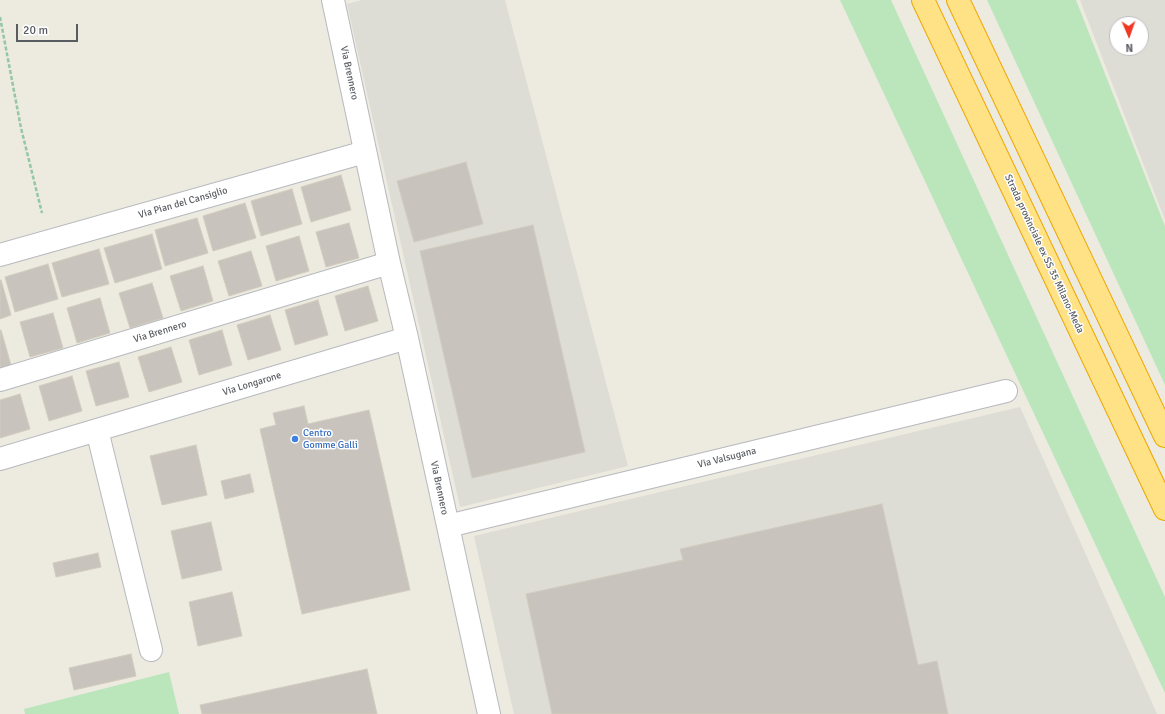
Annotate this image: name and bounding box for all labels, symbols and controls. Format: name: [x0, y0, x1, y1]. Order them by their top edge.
scale bar: [18, 16, 80, 42]
north arrow: [1109, 16, 1149, 56]
text: 20 m: [23, 23, 48, 38]
text: N: [1125, 41, 1133, 54]
street label: Via Brennero: [337, 45, 361, 101]
street label: Strada provinciale ex SS 35 Milano-Meda: [1002, 173, 1086, 335]
street label: Via Pian del Cansiglio: [137, 185, 229, 221]
street label: Via Brennero: [132, 318, 188, 346]
street label: Via Longarone: [221, 369, 283, 399]
place label: Centro Gomme Galli: [303, 427, 358, 450]
marker: Centro Gomme Galli: [290, 434, 300, 444]
street label: Via Valsugana: [697, 445, 757, 471]
street label: Via Brennero: [427, 460, 451, 516]

